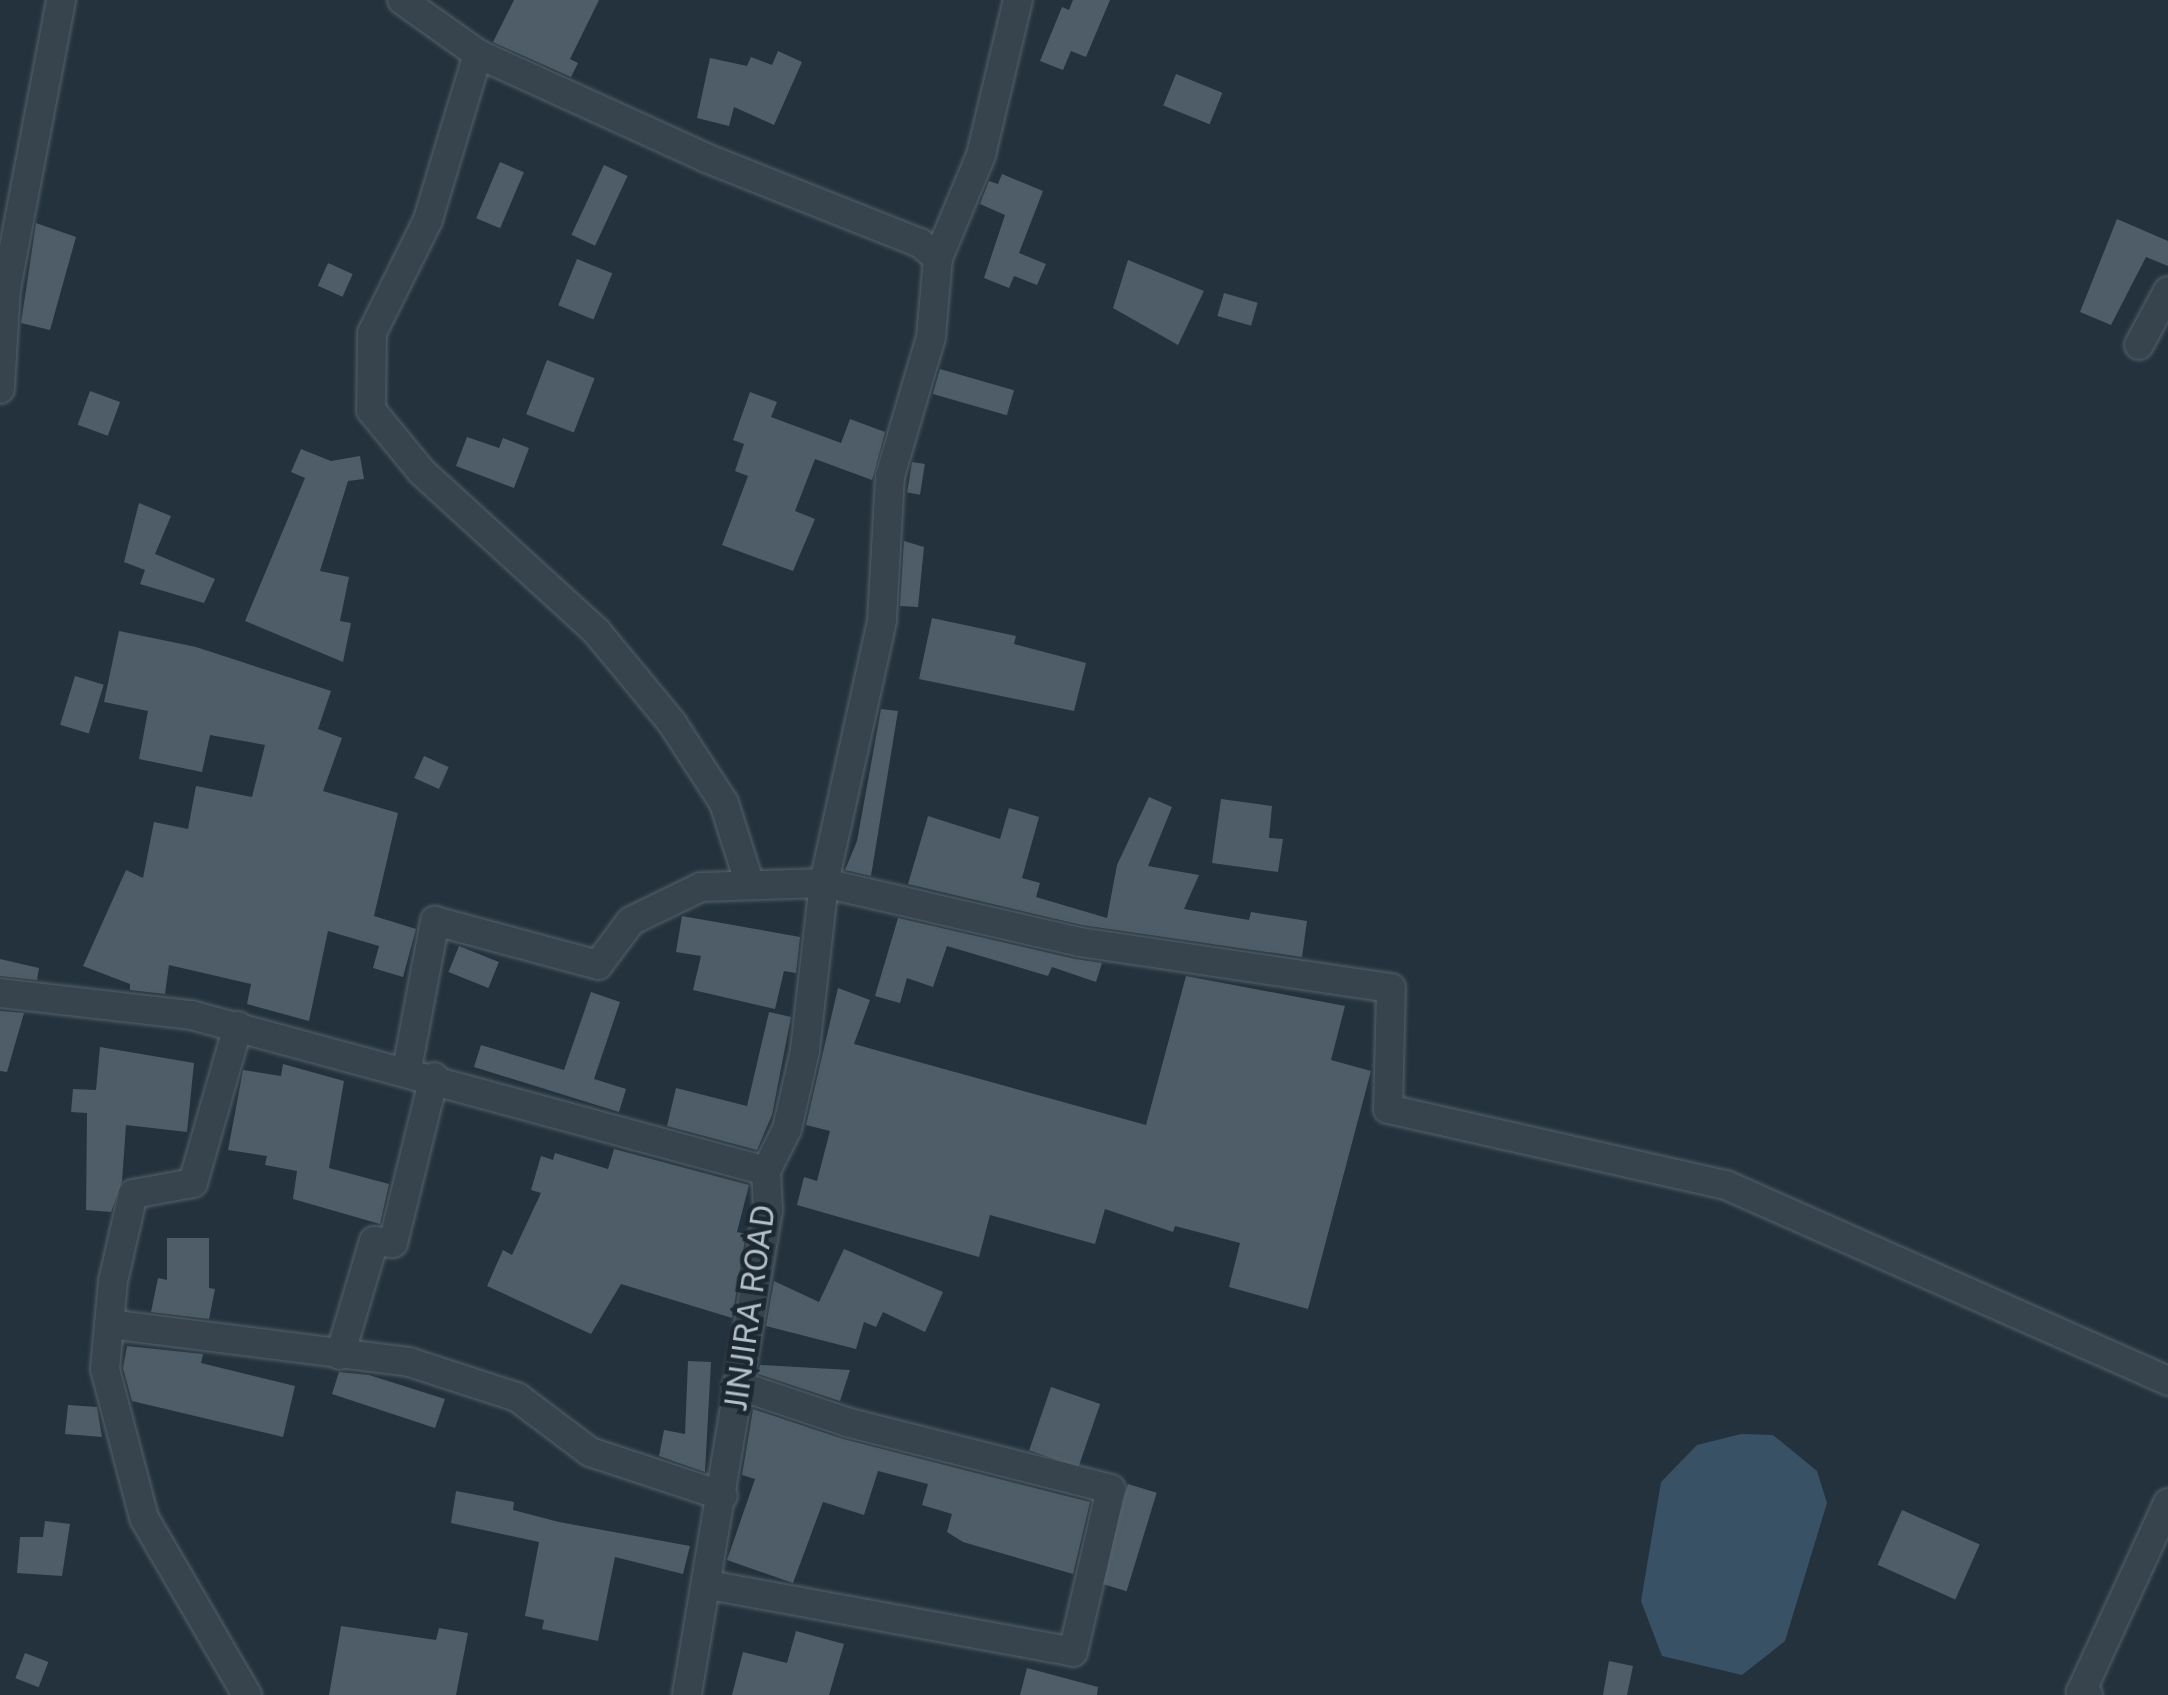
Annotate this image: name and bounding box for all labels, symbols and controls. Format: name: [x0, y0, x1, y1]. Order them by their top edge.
street label: JINJIRA ROAD: [717, 1202, 783, 1414]

